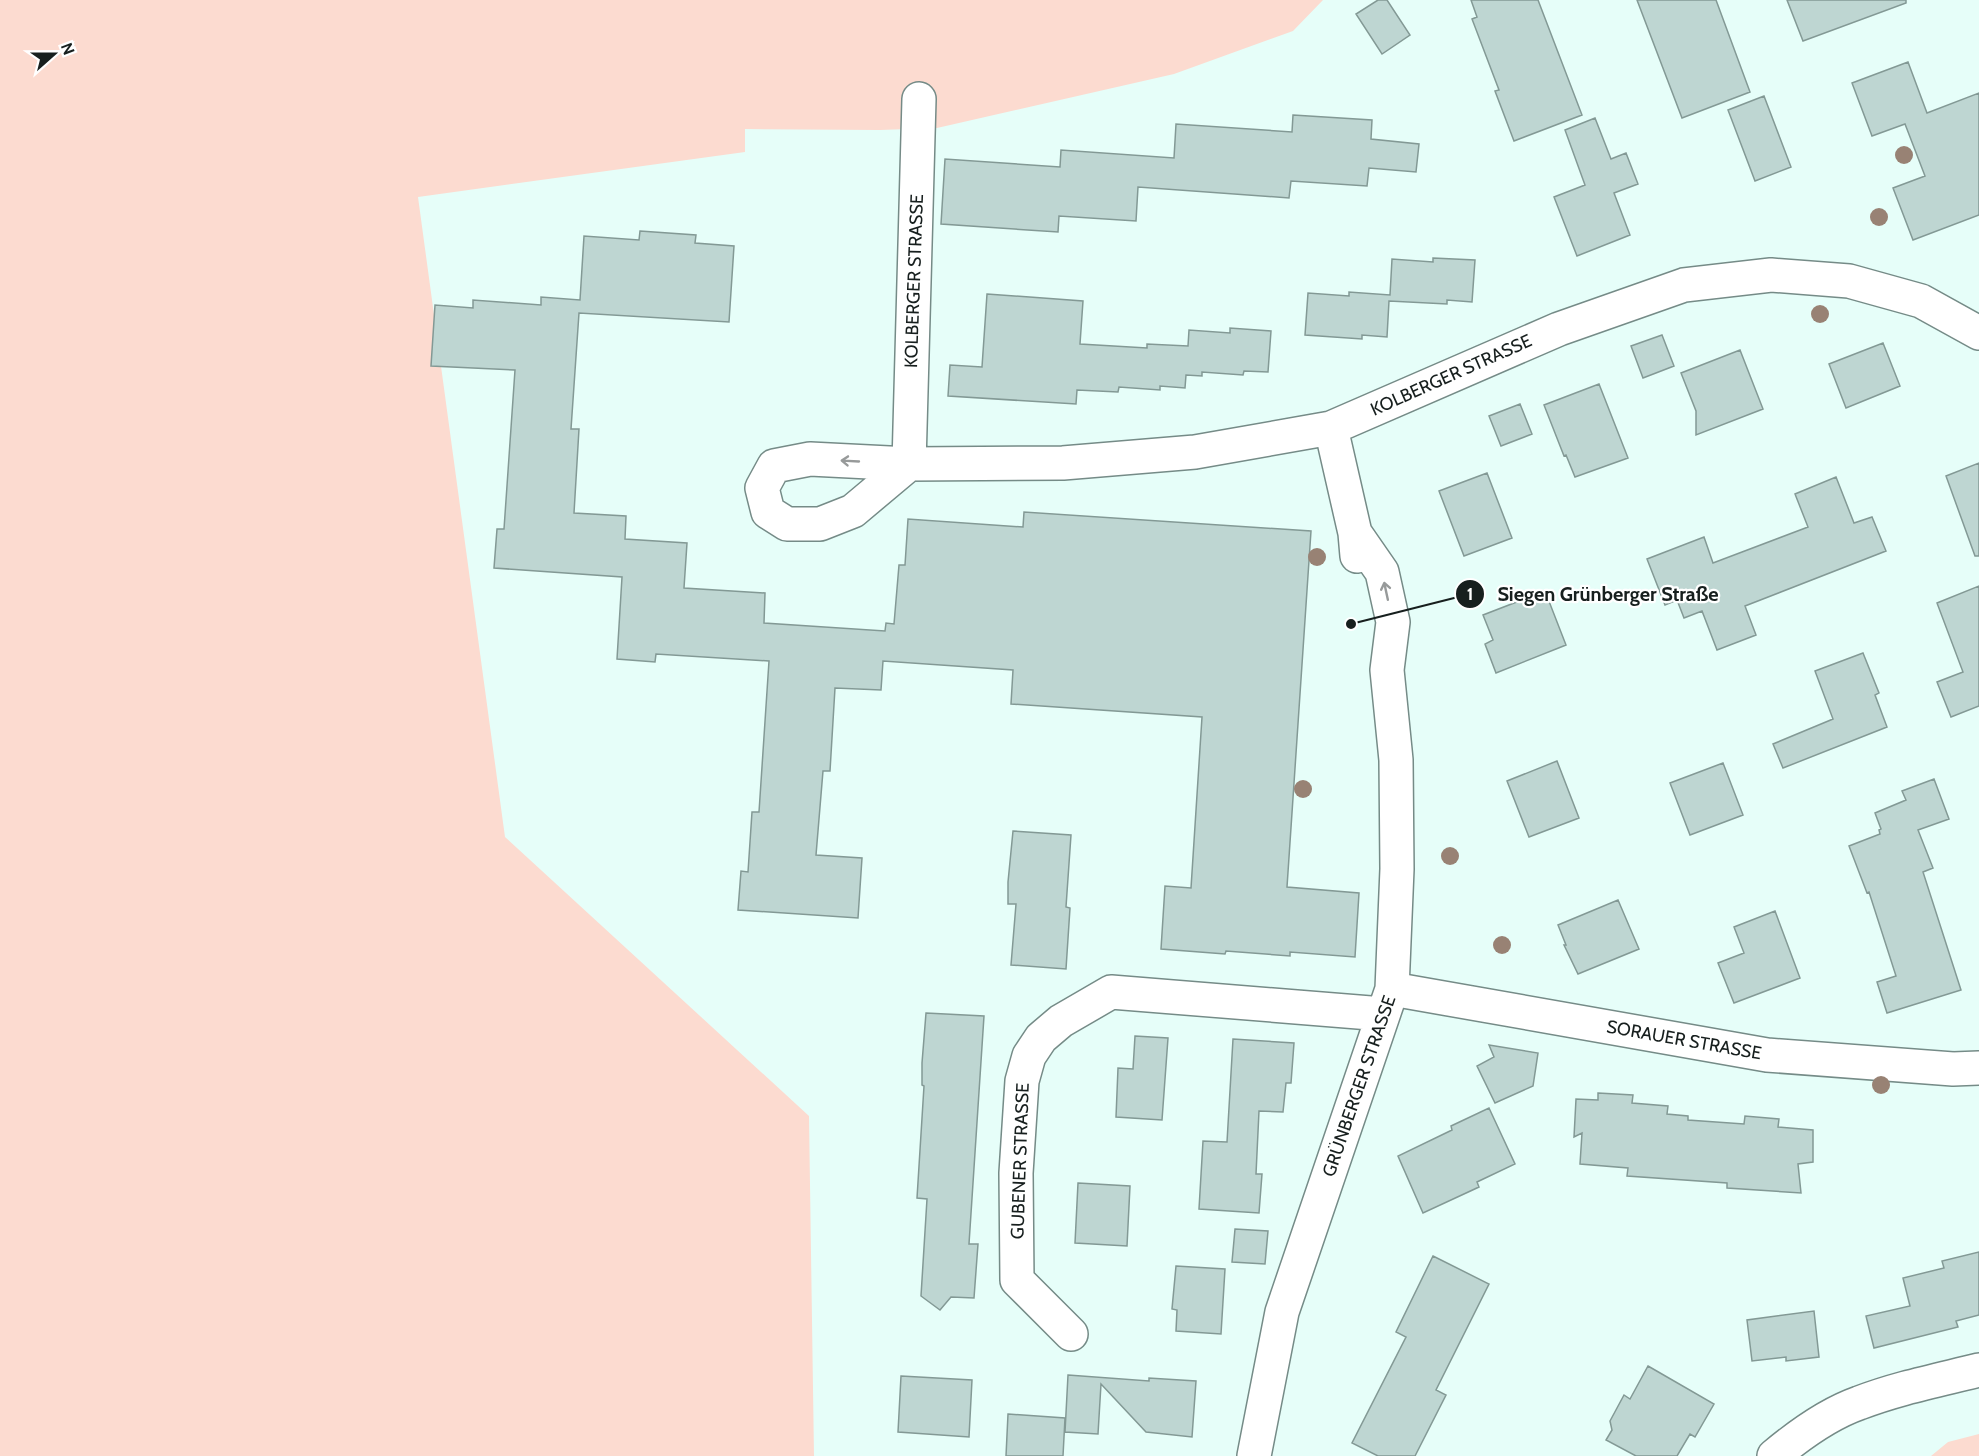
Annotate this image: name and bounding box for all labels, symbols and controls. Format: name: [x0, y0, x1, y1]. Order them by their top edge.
north arrow: [24, 24, 84, 84]
text: N: [57, 40, 78, 57]
street label: KOLBERGER STRASSE: [900, 194, 928, 368]
street label: KOLBERGER STRASSE: [1367, 330, 1535, 420]
one-way arrow: [841, 456, 861, 467]
callout: Siegen Grünberger Straße: [1455, 575, 1730, 613]
one-way arrow: [1380, 582, 1391, 602]
text: Siegen Grünberger Straße: [1497, 582, 1719, 606]
text: 1: [1467, 583, 1473, 605]
street label: GRÜNBERGER STRASSE: [1318, 992, 1400, 1180]
street label: SORAUER STRASSE: [1605, 1016, 1763, 1064]
street label: GUBENER STRASSE: [1006, 1082, 1034, 1240]

